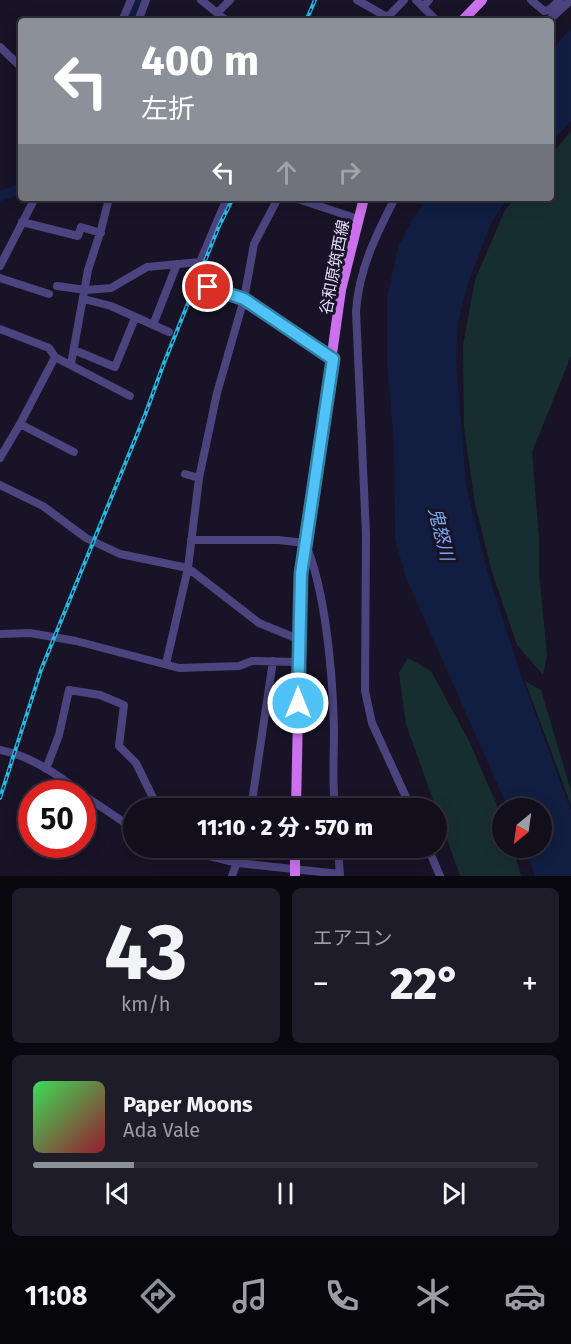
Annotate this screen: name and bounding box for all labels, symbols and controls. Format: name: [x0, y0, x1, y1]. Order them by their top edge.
text: 400 m: [141, 36, 259, 86]
icon: left: [42, 42, 120, 120]
text: 左折: [141, 93, 195, 125]
icon: left: [207, 156, 240, 189]
icon: ahead: [270, 156, 303, 189]
icon: right: [333, 156, 366, 189]
street label: 谷和原筑西線: [316, 218, 353, 316]
pin: [182, 261, 233, 312]
icon: arrive: [191, 270, 224, 303]
water label: 鬼怒川: [424, 505, 459, 565]
position arrow: [266, 671, 330, 735]
speed limit sign: 50: [18, 780, 96, 858]
north arrow: [492, 798, 552, 858]
map controls: [492, 798, 552, 858]
text: 11:10 · 2 分 · 570 m: [197, 814, 373, 841]
text: 43: [104, 906, 187, 1000]
text: エアコン: [313, 926, 393, 950]
text: 22°: [390, 957, 461, 1011]
text: −: [313, 964, 329, 1004]
text: +: [522, 964, 538, 1004]
text: km/h: [121, 992, 171, 1016]
text: Paper Moons: [123, 1091, 253, 1118]
text: Ada Vale: [123, 1118, 200, 1142]
icon: previous: [101, 1177, 134, 1210]
icon: pause: [269, 1177, 302, 1210]
icon: next: [437, 1177, 470, 1210]
icon: directions: [137, 1275, 179, 1317]
icon: music: [229, 1275, 271, 1317]
icon: phone: [321, 1275, 363, 1317]
icon: climate: [412, 1275, 454, 1317]
icon: car: [504, 1275, 546, 1317]
text: 11:08: [25, 1280, 87, 1312]

